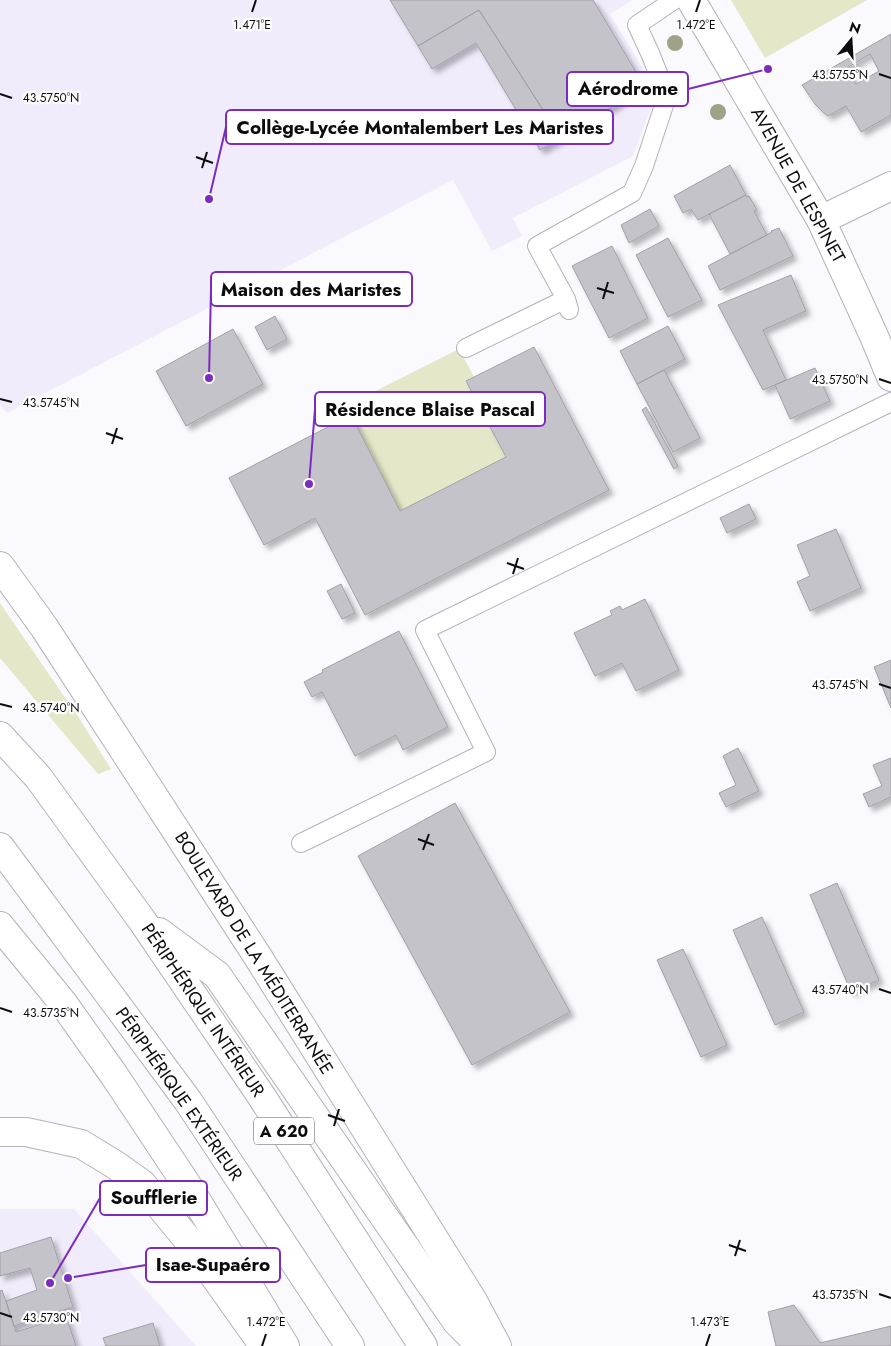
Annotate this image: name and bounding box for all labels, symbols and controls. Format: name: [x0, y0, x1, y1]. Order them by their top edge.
north arrow: [826, 15, 876, 65]
text: 1.471°E: [233, 16, 271, 34]
text: 1.472°E: [676, 16, 716, 34]
text: N: [847, 16, 863, 39]
text: 43.5755°N: [812, 66, 868, 84]
callout: Aérodrome: [567, 72, 688, 106]
text: Aérodrome: [577, 75, 678, 102]
text: 43.5750°N: [23, 89, 79, 107]
street label: AVENUE DE LESPINET: [744, 102, 852, 268]
callout: Collège-Lycée Montalembert Les Maristes: [226, 110, 613, 144]
text: Collège-Lycée Montalembert Les Maristes: [237, 114, 604, 141]
callout: Maison des Maristes: [211, 272, 412, 306]
text: Maison des Maristes: [221, 276, 402, 303]
text: 43.5750°N: [812, 371, 868, 389]
callout: Résidence Blaise Pascal: [315, 392, 545, 426]
text: 43.5745°N: [23, 394, 79, 412]
text: Résidence Blaise Pascal: [325, 396, 535, 423]
text: 43.5745°N: [812, 676, 868, 694]
text: 43.5740°N: [23, 699, 79, 717]
street label: BOULEVARD DE LA MÉDITERRANÉE: [168, 827, 340, 1079]
street label: PÉRIPHÉRIQUE INTÉRIEUR: [135, 918, 271, 1102]
text: 43.5740°N: [812, 981, 868, 999]
street label: PÉRIPHÉRIQUE EXTÉRIEUR: [109, 1002, 249, 1186]
text: 43.5735°N: [23, 1004, 79, 1022]
road number: A 620: [254, 1118, 314, 1144]
callout: Soufflerie: [100, 1181, 207, 1215]
text: Soufflerie: [110, 1184, 198, 1211]
callout: Isae-Supaéro: [146, 1248, 280, 1282]
text: Isae-Supaéro: [156, 1251, 270, 1278]
text: 43.5735°N: [812, 1286, 868, 1304]
text: 43.5730°N: [23, 1309, 79, 1327]
text: 1.472°E: [246, 1313, 286, 1331]
text: 1.473°E: [691, 1313, 729, 1331]

